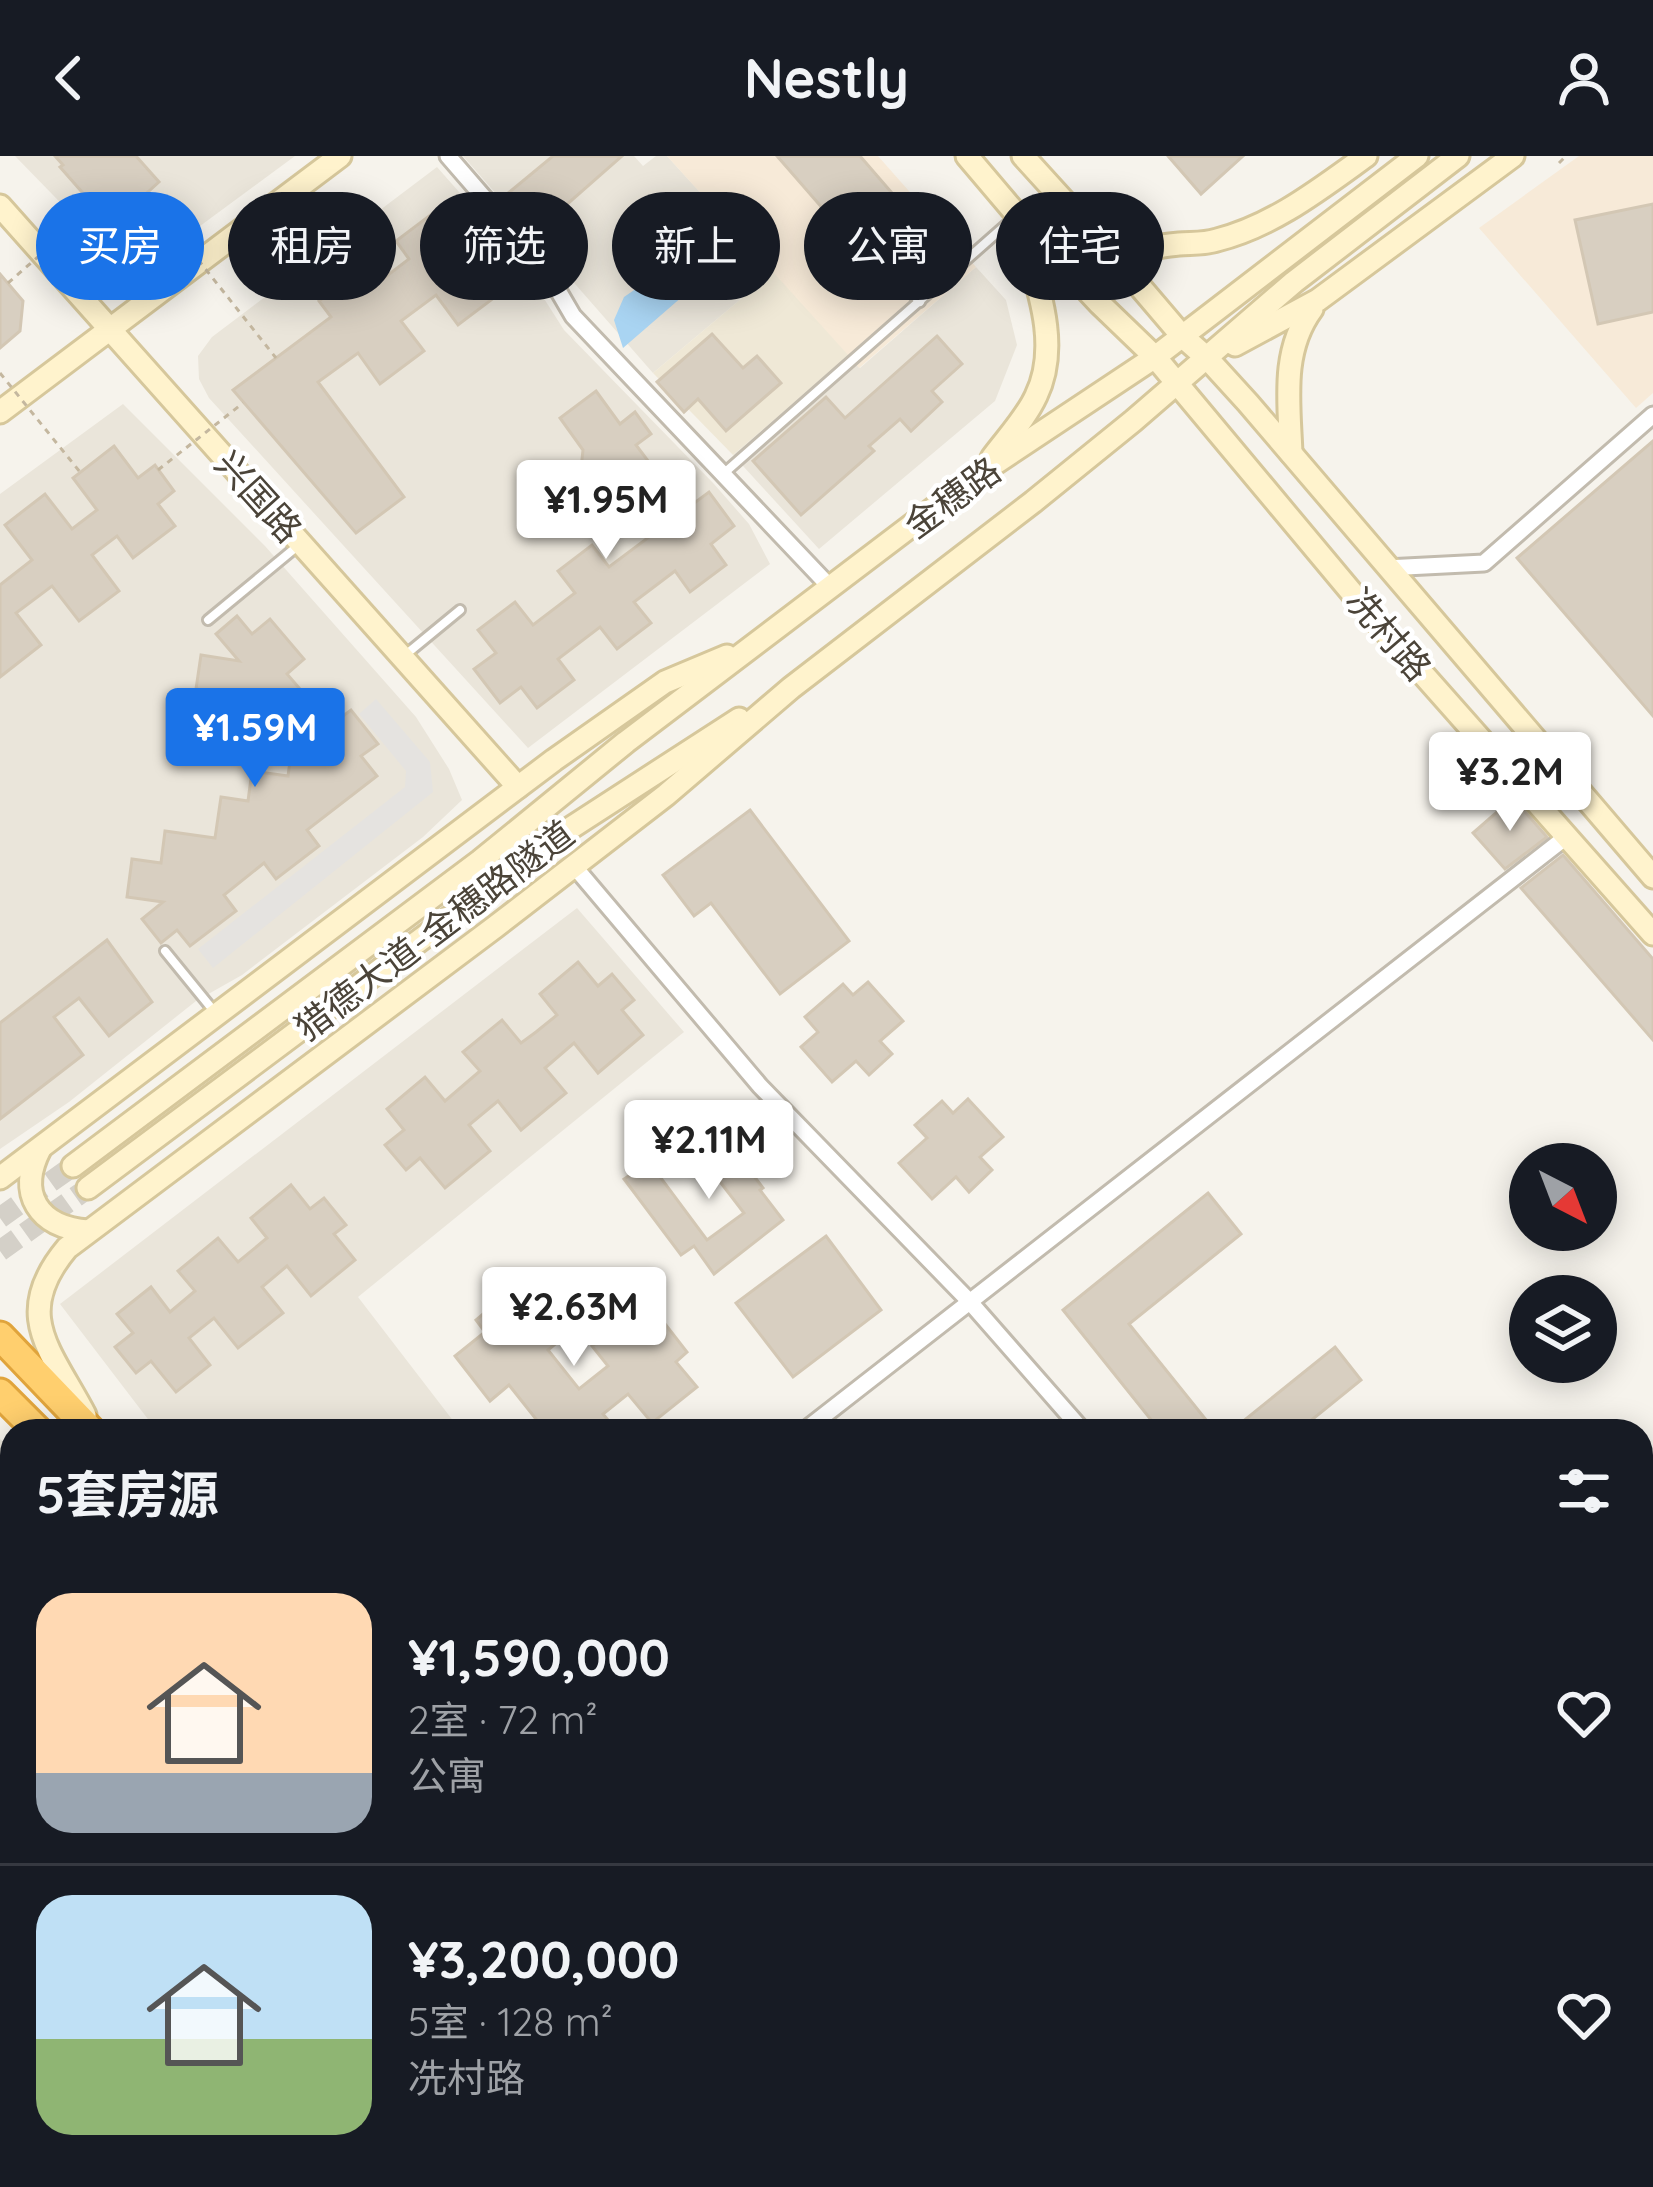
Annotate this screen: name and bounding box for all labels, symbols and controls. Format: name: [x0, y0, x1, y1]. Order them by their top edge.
text: Nestly: [744, 44, 909, 112]
icon: back: [36, 45, 102, 111]
icon: person: [1551, 45, 1617, 111]
chip: 买房: [36, 192, 204, 300]
chip: 租房: [228, 192, 396, 300]
chip: 筛选: [420, 192, 588, 300]
chip: 新上: [612, 192, 780, 300]
chip: 公寓: [804, 192, 972, 300]
chip: 住宅: [996, 192, 1164, 300]
street label: 兴国路: [206, 441, 312, 551]
street label: 金穗路: [895, 447, 1009, 547]
pin: ¥1.95M: [508, 460, 704, 562]
text: ¥1.95M: [544, 474, 668, 523]
street label: 冼村路: [1337, 578, 1441, 690]
pin: ¥1.59M: [157, 688, 353, 790]
text: ¥1.59M: [193, 702, 317, 751]
pin: ¥3.2M: [1426, 732, 1594, 834]
text: ¥3.2M: [1456, 746, 1564, 795]
street label: 猎德大道-金穗路隧道: [285, 810, 583, 1050]
pin: ¥2.11M: [611, 1100, 807, 1202]
text: ¥2.11M: [651, 1114, 767, 1163]
north arrow: [1509, 1143, 1617, 1251]
map controls: [1509, 1143, 1617, 1383]
pin: ¥2.63M: [476, 1267, 672, 1369]
button: layers: [1509, 1275, 1617, 1383]
text: ¥2.63M: [509, 1281, 639, 1330]
icon: filters: [1551, 1458, 1617, 1524]
text: 5套房源: [36, 1462, 218, 1526]
text: ¥1,590,000: [408, 1625, 670, 1689]
icon: home: [132, 1641, 276, 1785]
icon: heart: [1551, 1680, 1617, 1746]
text: 2室 · 72 m²: [408, 1695, 598, 1744]
text: 公寓: [408, 1751, 486, 1800]
text: ¥3,200,000: [408, 1927, 679, 1991]
icon: home: [132, 1943, 276, 2087]
icon: heart: [1551, 1982, 1617, 2048]
text: 5室 · 128 m²: [408, 1997, 613, 2046]
text: 冼村路: [408, 2053, 525, 2102]

